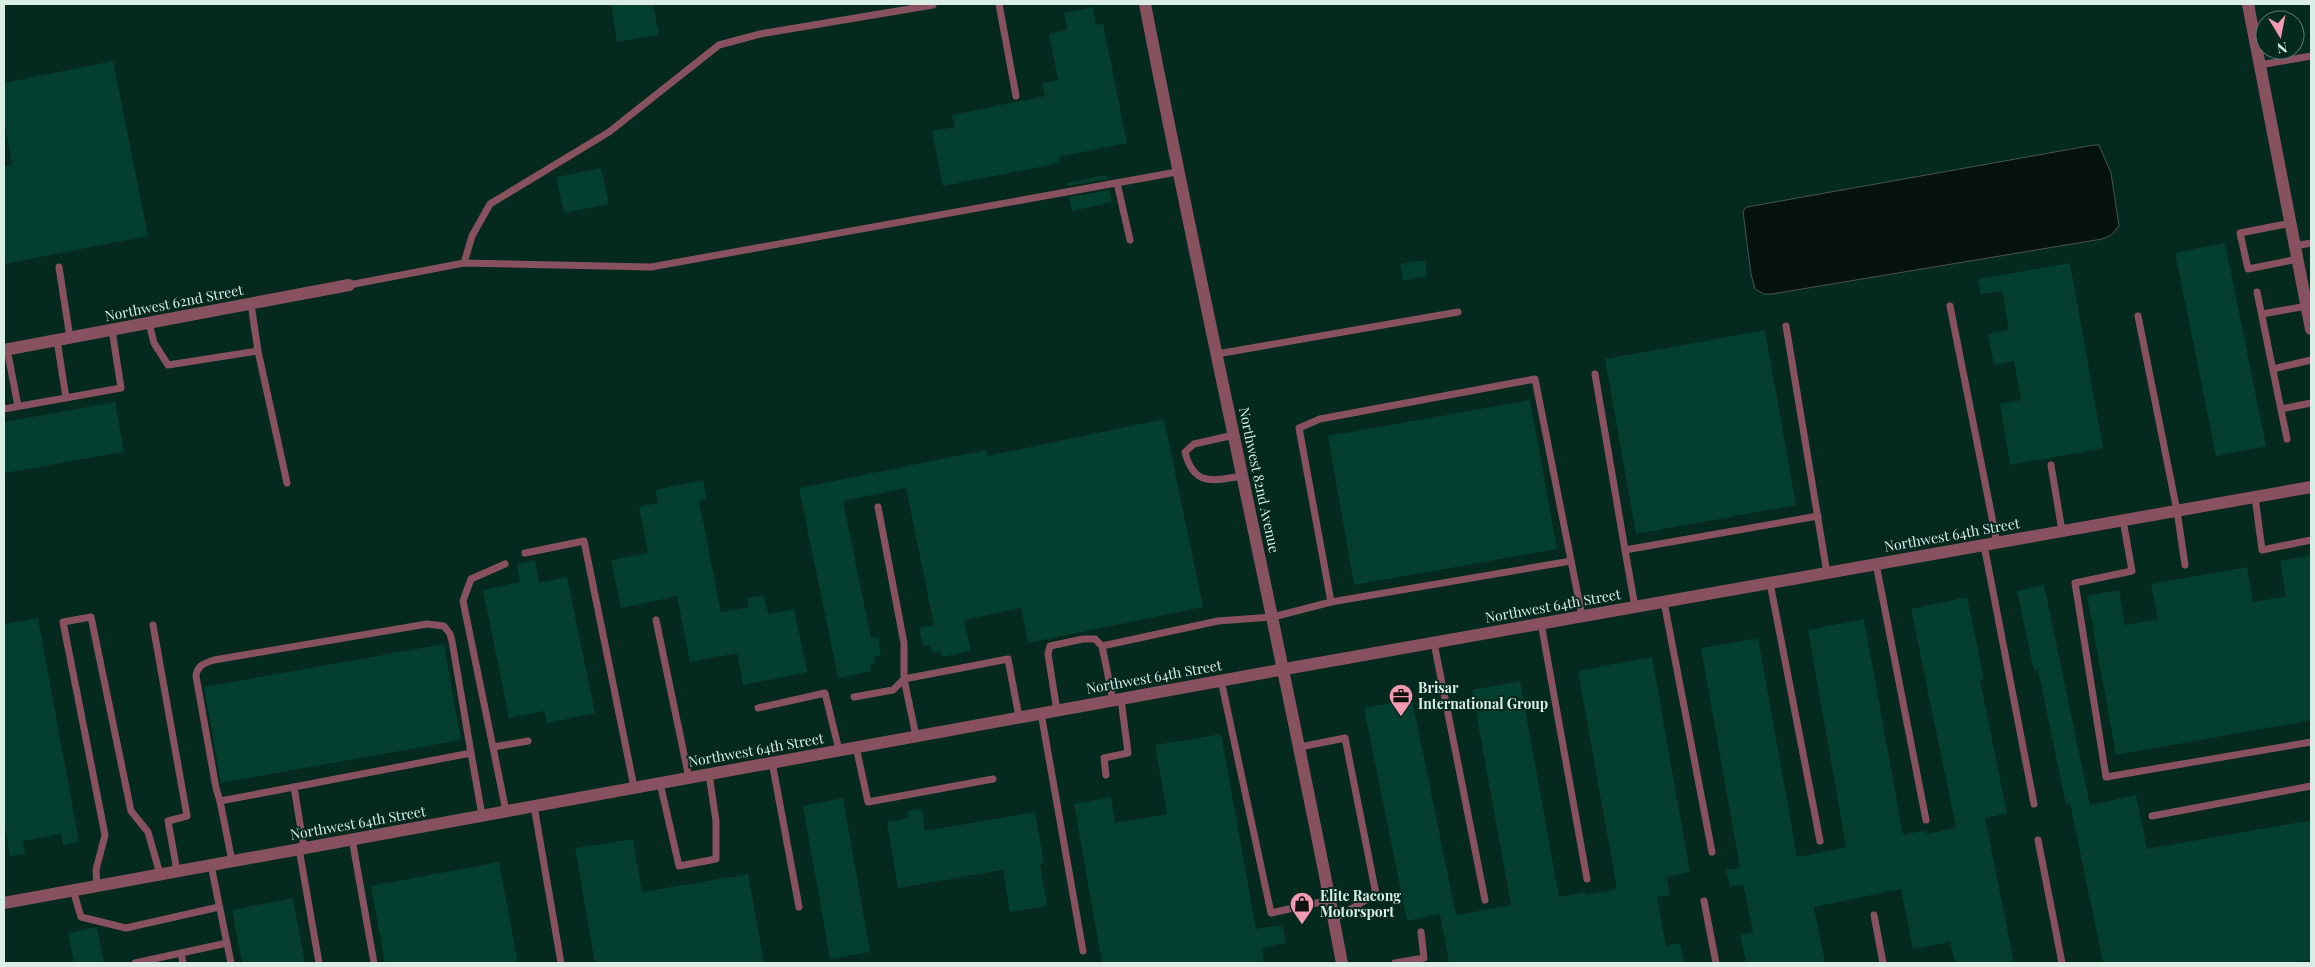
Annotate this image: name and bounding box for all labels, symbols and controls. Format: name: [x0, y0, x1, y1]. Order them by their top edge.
north arrow: [2255, 10, 2305, 60]
text: N: [2276, 38, 2289, 59]
street label: Northwest 62nd Street: [103, 280, 246, 325]
street label: Northwest 82nd Avenue: [1235, 405, 1284, 554]
street label: Northwest 64th Street: [1883, 513, 2022, 556]
street label: Northwest 64th Street: [1484, 584, 1623, 627]
street label: Northwest 64th Street: [1085, 655, 1224, 698]
place label: Brisar International Group: [1418, 678, 1548, 713]
office icon: Brisar International Group: [1388, 683, 1414, 717]
street label: Northwest 64th Street: [687, 728, 826, 771]
street label: Northwest 64th Street: [289, 801, 428, 844]
place label: Elite Racong Motorsport: [1320, 886, 1401, 921]
shop icon: Elite Racong Motorsport: [1289, 891, 1315, 925]

